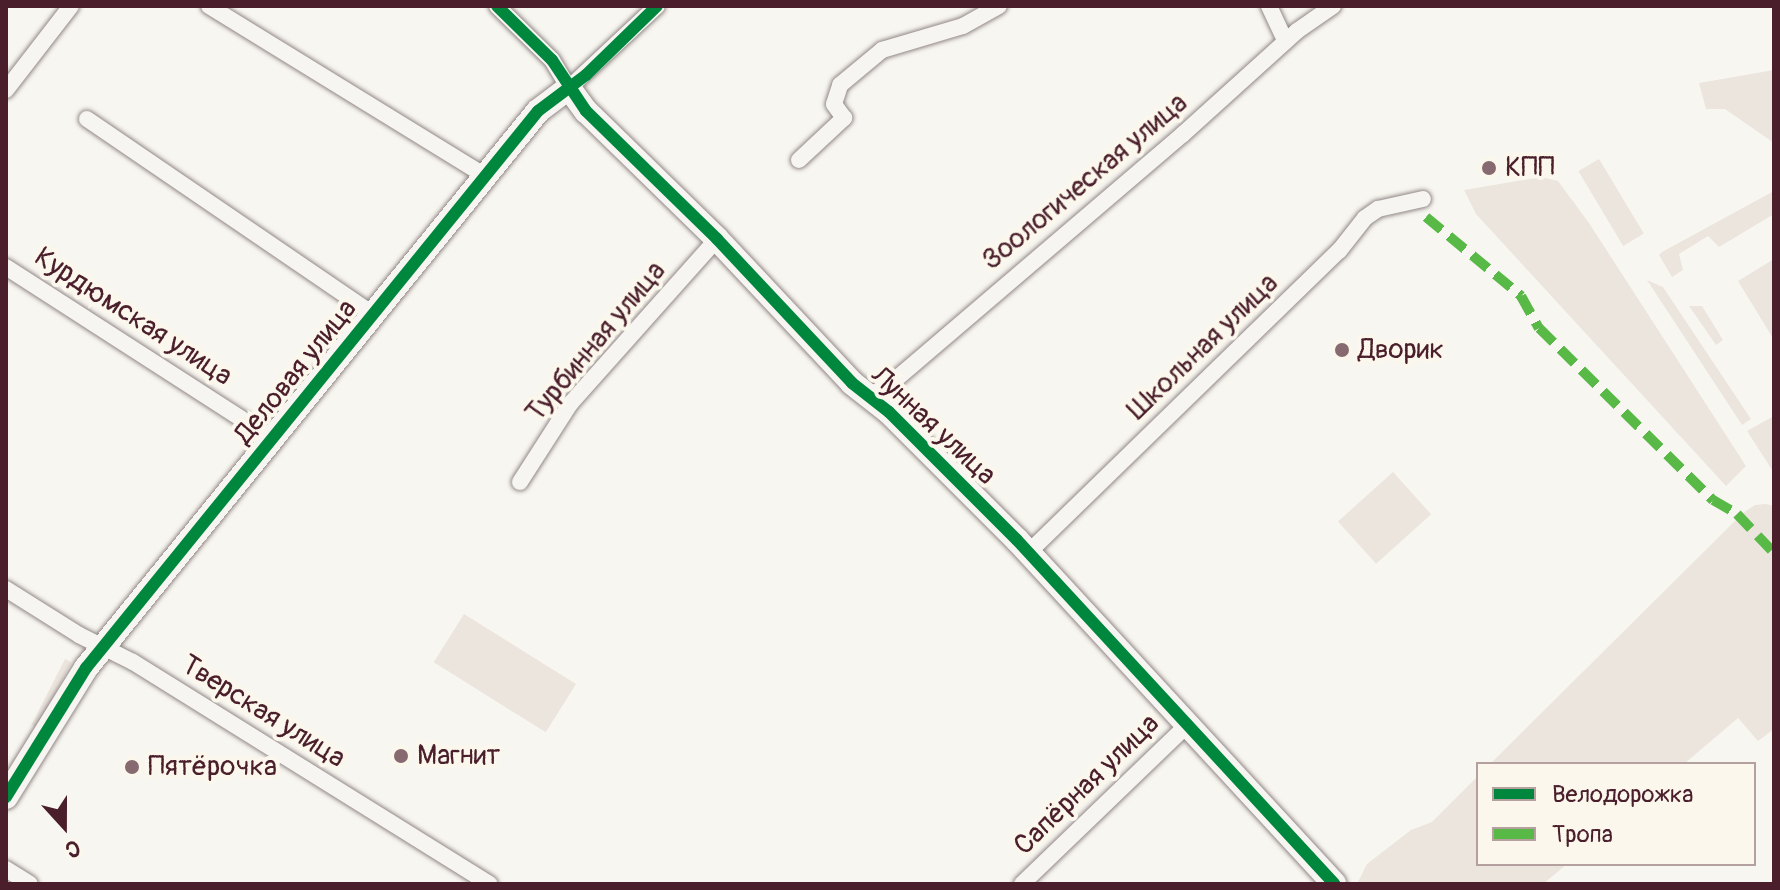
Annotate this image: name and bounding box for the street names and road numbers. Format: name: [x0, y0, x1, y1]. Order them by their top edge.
street label: Зоологическая улица: [976, 86, 1194, 278]
street label: Курдюмская улица: [28, 241, 238, 393]
street label: Турбинная улица: [519, 255, 673, 429]
street label: Школьная улица: [1121, 267, 1285, 427]
street label: Деловая улица: [228, 293, 364, 451]
street label: Лунная улица: [864, 360, 1002, 492]
street label: Тверская улица: [175, 648, 351, 776]
street label: Сапёрная улица: [1007, 707, 1167, 863]

